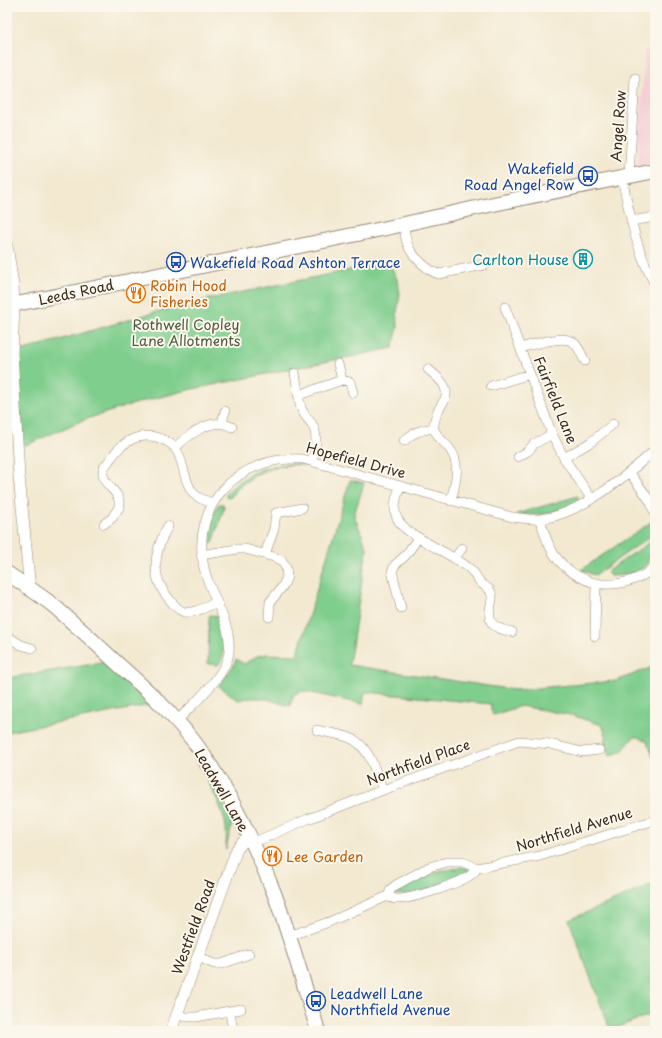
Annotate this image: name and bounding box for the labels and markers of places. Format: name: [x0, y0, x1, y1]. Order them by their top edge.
place label: Wakefield Road Angel Row: [464, 158, 574, 195]
bus stop icon: Wakefield Road Angel Row: [577, 165, 599, 187]
building icon: Carlton House: [572, 248, 594, 270]
place label: Carlton House: [472, 249, 569, 270]
bus stop icon: Wakefield Road Ashton Terrace: [165, 251, 187, 273]
place label: Wakefield Road Ashton Terrace: [190, 252, 400, 273]
place label: Robin Hood Fisheries: [150, 275, 227, 312]
restaurant icon: Robin Hood Fisheries: [125, 282, 147, 304]
restaurant icon: Lee Garden: [261, 845, 283, 867]
place label: Lee Garden: [286, 846, 364, 867]
place label: Leadwell Lane Northfield Avenue: [330, 983, 451, 1020]
bus stop icon: Leadwell Lane Northfield Avenue: [305, 990, 327, 1012]

